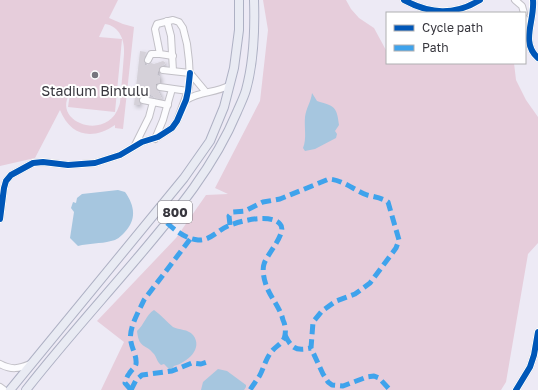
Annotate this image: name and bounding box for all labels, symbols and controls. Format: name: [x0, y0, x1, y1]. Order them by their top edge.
legend: [386, 12, 526, 64]
text: Cycle path: [422, 20, 483, 35]
text: Path: [422, 40, 449, 55]
marker: Stadium Bintulu: [90, 70, 100, 80]
place label: Stadium Bintulu: [41, 82, 149, 99]
road number: 800: [158, 201, 192, 223]

